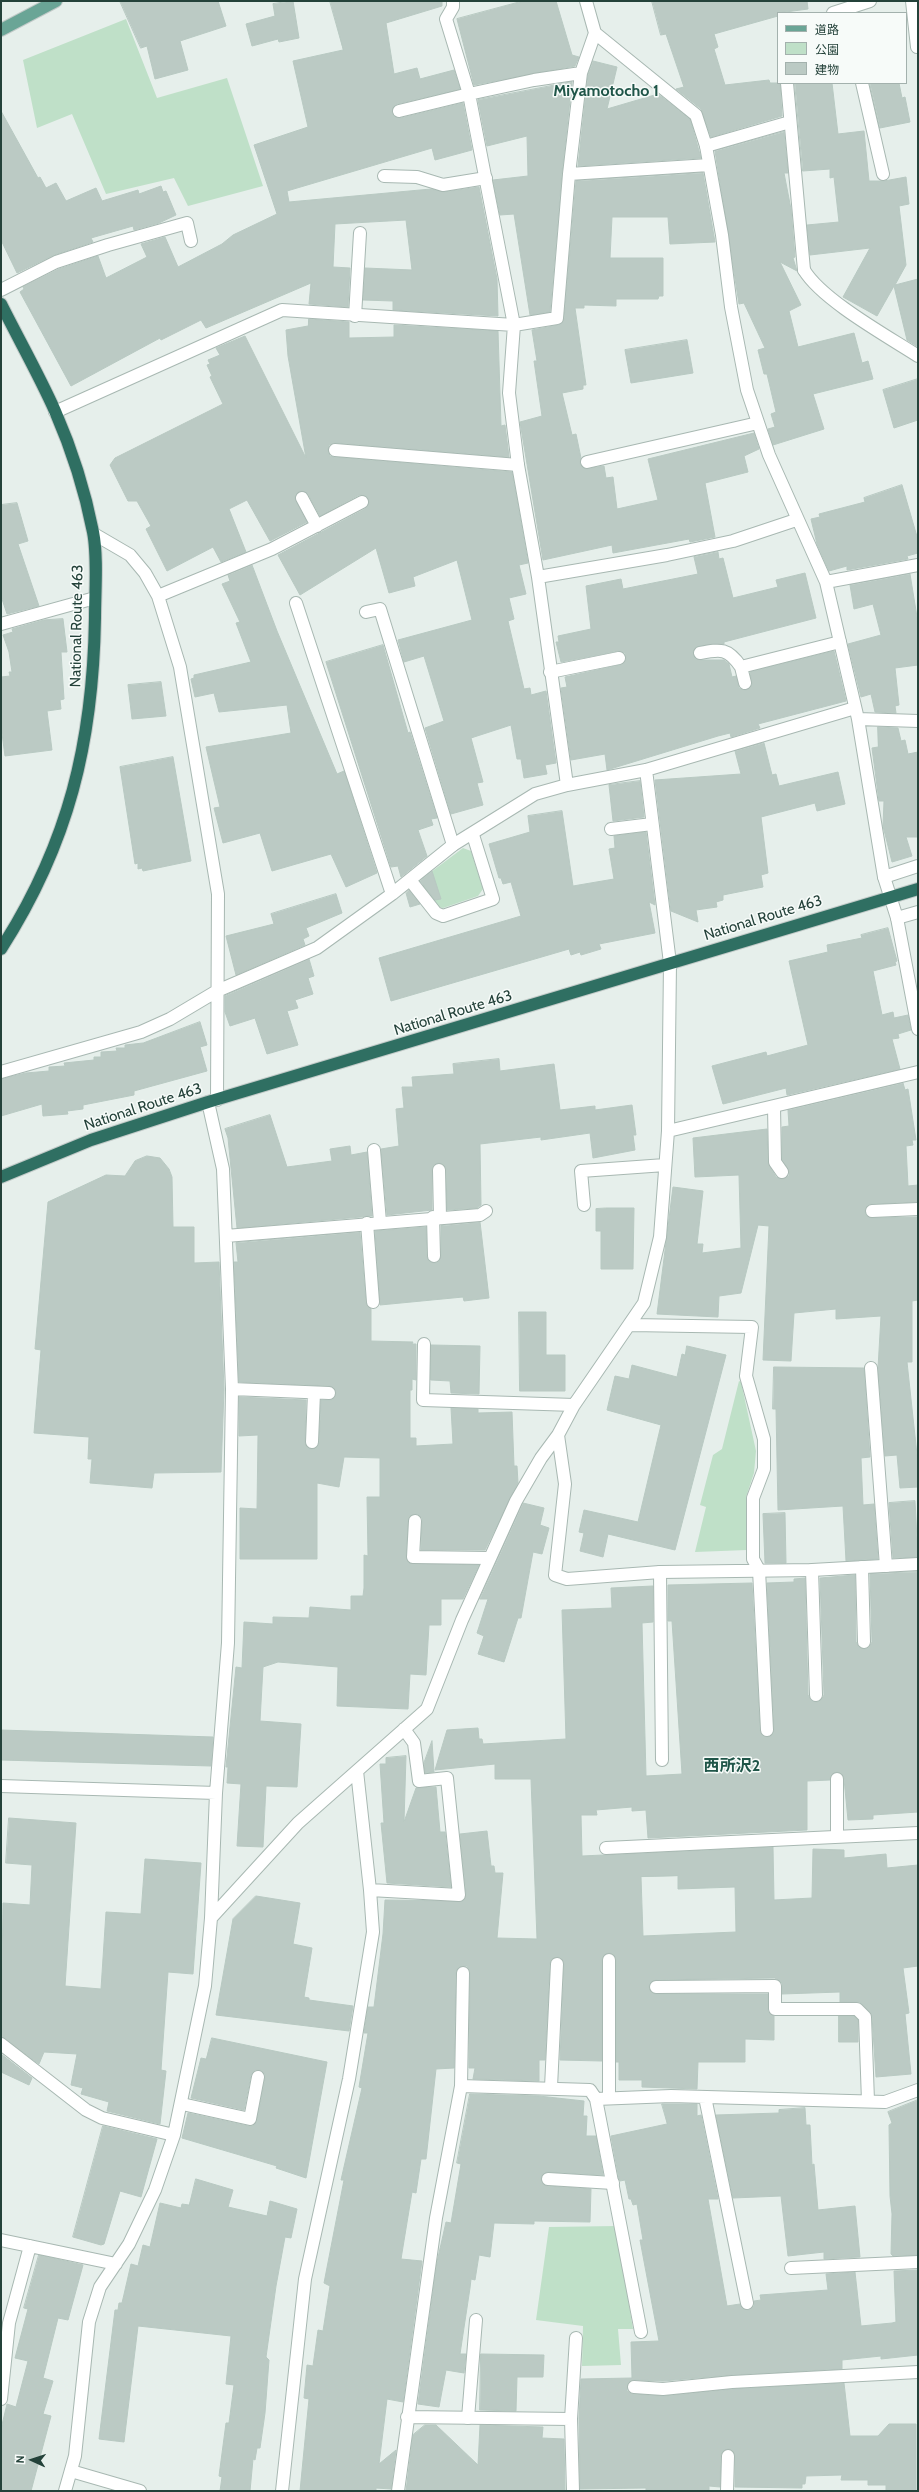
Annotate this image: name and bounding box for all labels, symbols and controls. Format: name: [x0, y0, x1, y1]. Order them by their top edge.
legend: [777, 12, 907, 84]
text: 道路: [815, 22, 839, 37]
text: 公園: [815, 42, 839, 57]
text: 建物: [815, 62, 839, 77]
district label: Miyamotocho 1: [553, 81, 659, 101]
street label: National Route 463: [67, 565, 87, 687]
street label: National Route 463: [702, 891, 824, 945]
street label: National Route 463: [392, 986, 514, 1040]
street label: National Route 463: [82, 1079, 204, 1135]
district label: 西所沢2: [704, 1756, 760, 1776]
north arrow: [12, 2440, 52, 2480]
text: N: [13, 2455, 27, 2464]

